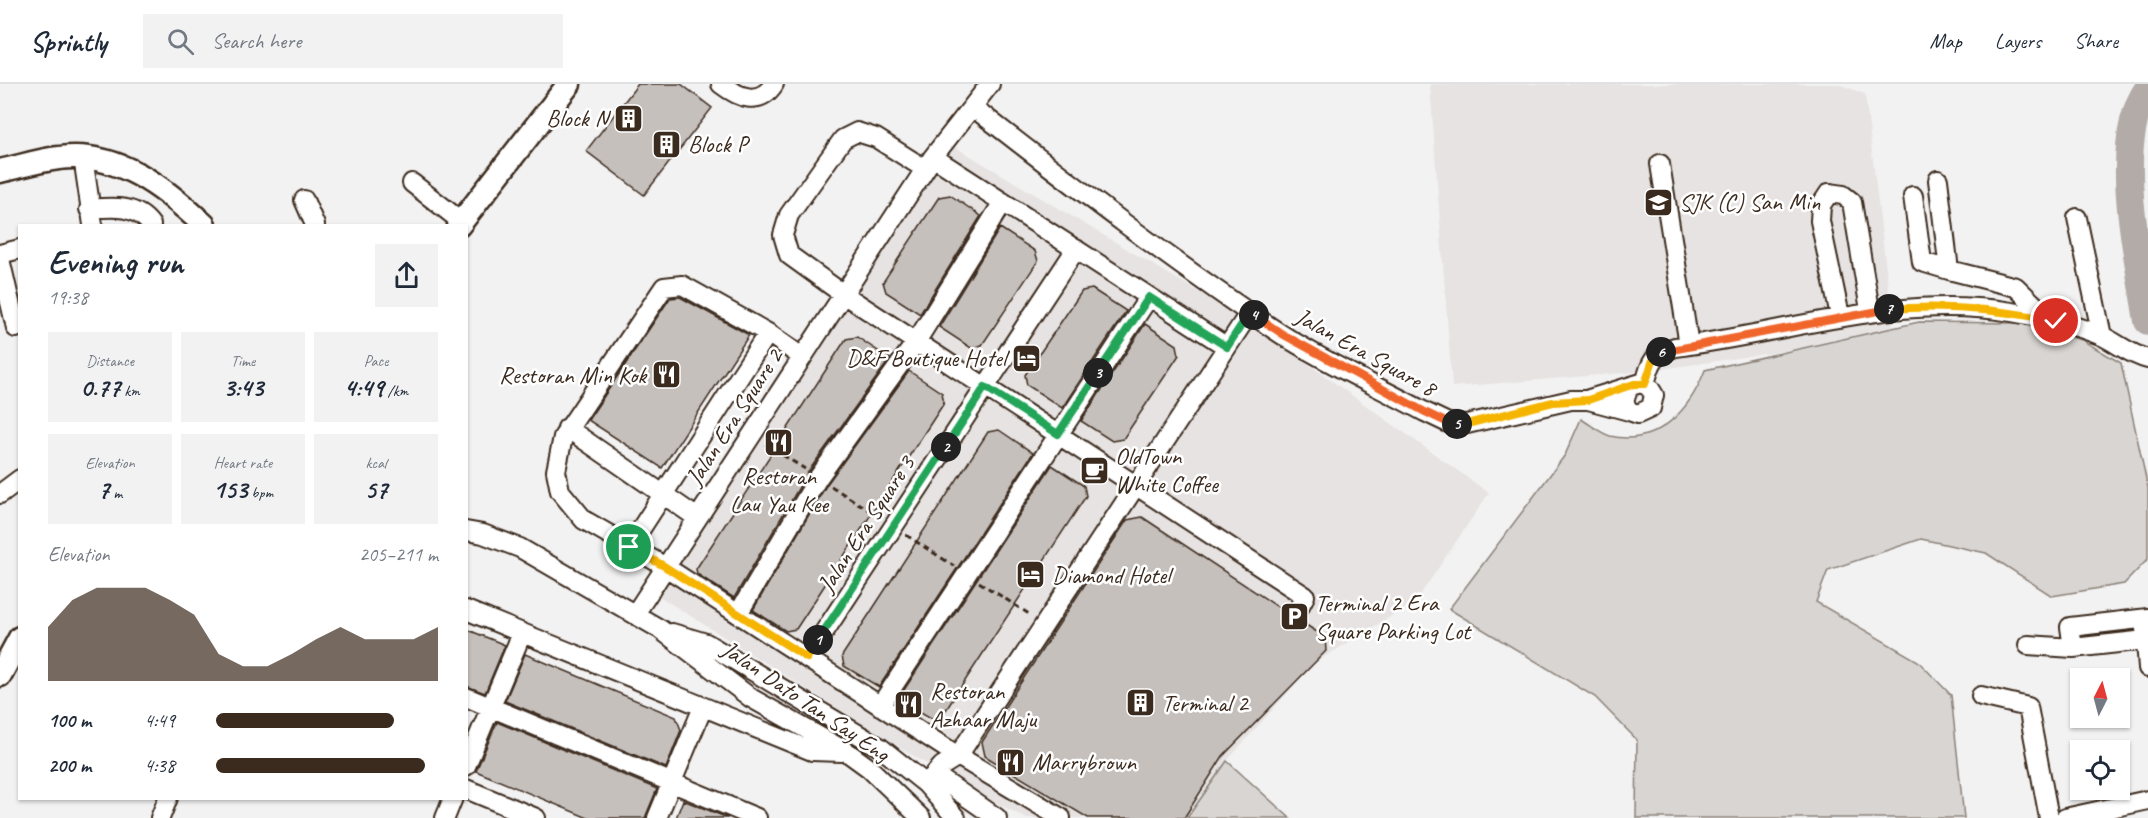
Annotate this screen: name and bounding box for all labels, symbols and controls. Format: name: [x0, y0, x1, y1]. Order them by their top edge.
search box: [143, 14, 563, 68]
text: Sprintly: [30, 24, 107, 59]
icon: search: [164, 25, 197, 58]
text: Search here: [212, 27, 301, 55]
text: Map: [1929, 28, 1962, 54]
text: Layers: [1995, 28, 2041, 54]
text: Share: [2074, 28, 2118, 54]
building icon: Block N: [613, 102, 645, 134]
place label: Block N: [546, 103, 611, 133]
building icon: Block P: [651, 128, 683, 160]
place label: Block P: [688, 129, 750, 159]
school or university icon: SJK (C) San Min: [1642, 186, 1674, 218]
place label: SJK (C) San Min: [1679, 187, 1820, 217]
text: Evening run: [48, 241, 183, 283]
button: share: [375, 244, 438, 307]
text: 19:38: [48, 285, 88, 310]
pin: 7: [1874, 294, 1904, 324]
pin: [2030, 295, 2081, 346]
text: 7: [1885, 299, 1893, 319]
pin: 4: [1239, 300, 1269, 330]
street label: Jalan Era Square 8: [1289, 300, 1444, 404]
icon: check: [2039, 304, 2072, 337]
text: 4: [1250, 305, 1258, 325]
pin: 6: [1646, 337, 1676, 367]
street label: Jalan Era Square 2: [678, 341, 790, 492]
hotel icon: D&F Boutique Hotel: [1011, 342, 1043, 374]
text: 6: [1657, 342, 1665, 362]
place label: D&F Boutique Hotel: [846, 343, 1010, 373]
text: Distance: [86, 351, 134, 371]
text: Time: [231, 351, 255, 371]
text: Pace: [364, 351, 388, 371]
pin: 3: [1083, 358, 1113, 388]
restaurant icon: Restoran Min Kok: [651, 359, 683, 391]
place label: Restoran Min Kok: [499, 360, 648, 390]
text: 3: [1094, 363, 1102, 383]
text: 0.77: [80, 371, 120, 404]
text: 3:43: [223, 371, 263, 404]
text: 4:49: [344, 371, 384, 404]
text: km: [120, 381, 140, 401]
text: /km: [384, 381, 408, 401]
pin: 5: [1442, 409, 1472, 439]
text: 5: [1454, 414, 1460, 434]
restaurant icon: Restoran Lau Yau Kee: [763, 427, 795, 459]
pin: 2: [931, 432, 961, 462]
text: 2: [942, 437, 950, 457]
place label: OldTown White Coffee: [1115, 441, 1220, 499]
street label: Jalan Era Square 3: [810, 448, 922, 599]
text: Elevation: [85, 453, 135, 473]
text: Heart rate: [214, 453, 272, 473]
text: kcal: [365, 453, 387, 473]
cafe icon: OldTown White Coffee: [1078, 454, 1110, 486]
place label: Restoran Lau Yau Kee: [730, 461, 830, 519]
text: 7: [98, 473, 109, 506]
text: 153: [213, 473, 247, 506]
text: 57: [365, 473, 387, 506]
text: m: [109, 483, 122, 503]
text: bpm: [247, 483, 273, 503]
pin: [603, 521, 654, 572]
icon: arrive: [612, 530, 645, 563]
text: Elevation: [48, 542, 110, 567]
text: 205–211 m: [359, 542, 438, 567]
hotel icon: Diamond Hotel: [1015, 559, 1047, 591]
place label: Diamond Hotel: [1052, 560, 1174, 590]
place label: Terminal 2 Era Square Parking Lot: [1315, 588, 1472, 646]
parking icon: Terminal 2 Era Square Parking Lot: [1278, 601, 1310, 633]
pin: 1: [803, 625, 833, 655]
text: 1: [814, 630, 822, 650]
street label: Jalan Dato Tan Say Eng: [715, 633, 897, 769]
north arrow: [2070, 668, 2130, 728]
map controls: [2070, 668, 2130, 800]
place label: Restoran Azhaar Maju: [930, 676, 1038, 734]
building icon: Terminal 2: [1125, 687, 1157, 719]
place label: Terminal 2: [1162, 688, 1250, 718]
restaurant icon: Restoran Azhaar Maju: [893, 689, 925, 721]
text: 100 m: [48, 708, 91, 733]
text: 4:49: [144, 708, 175, 733]
button: locate: [2070, 740, 2130, 800]
restaurant icon: Marrybrown: [995, 746, 1027, 778]
place label: Marrybrown: [1032, 747, 1137, 777]
text: 200 m: [48, 753, 91, 778]
text: 4:38: [144, 753, 175, 778]

